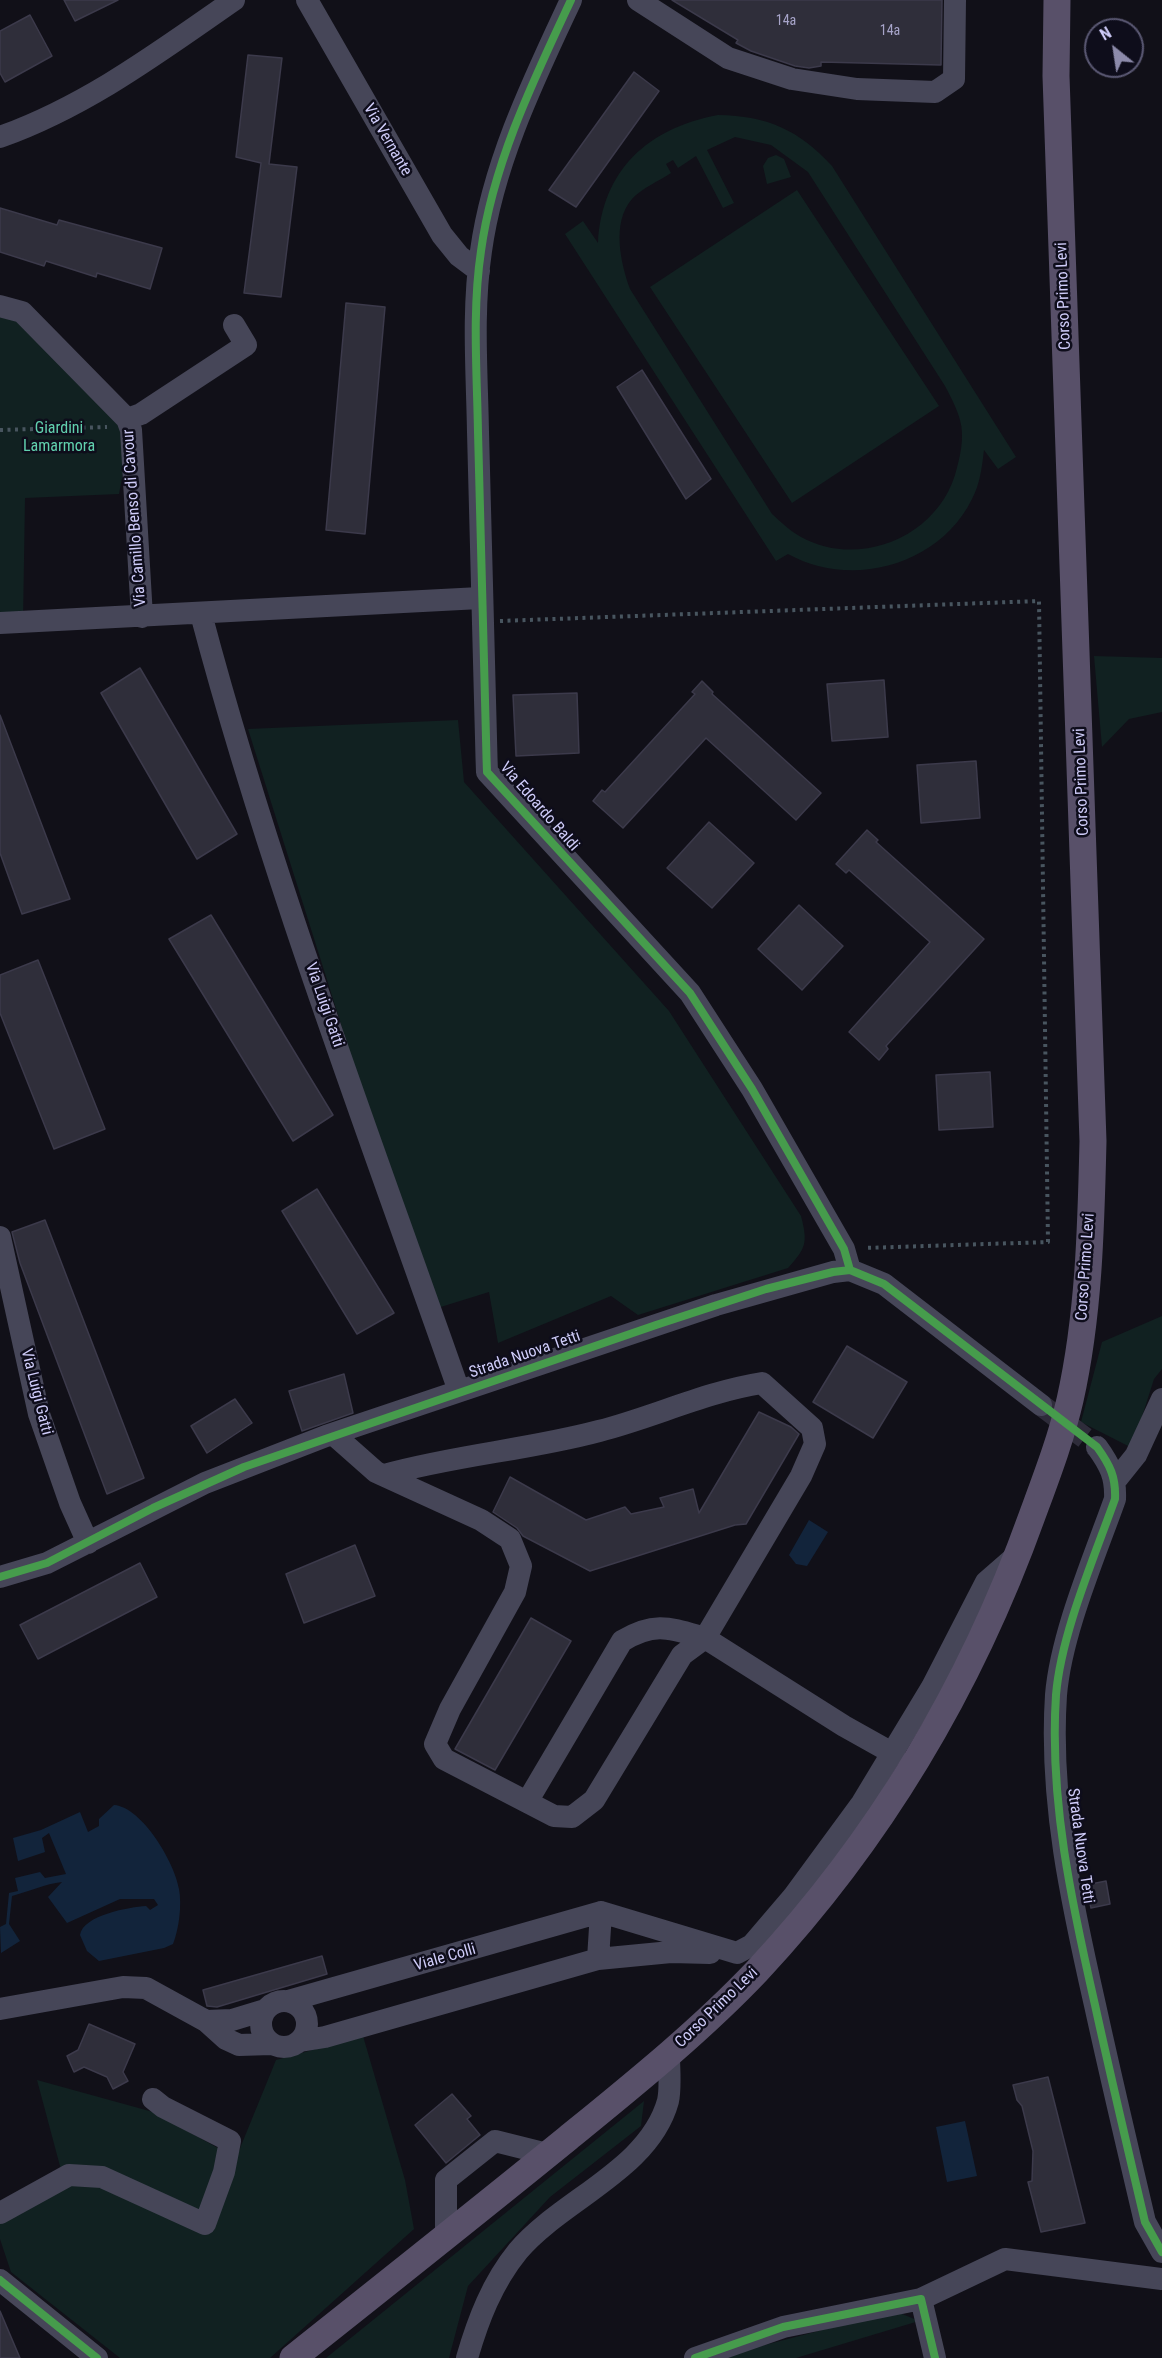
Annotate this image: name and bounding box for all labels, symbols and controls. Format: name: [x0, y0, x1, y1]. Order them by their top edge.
house number: 14a: [776, 13, 796, 29]
north arrow: [1084, 18, 1144, 78]
house number: 14a: [880, 23, 900, 39]
text: N: [1097, 23, 1115, 44]
street label: Via Vernante: [359, 100, 415, 180]
street label: Corso Primo Levi: [1053, 242, 1075, 350]
park label: Giardini Lamarmora: [23, 419, 95, 457]
street label: Via Camillo Benso di Cavour: [119, 429, 151, 607]
street label: Corso Primo Levi: [1071, 728, 1093, 836]
street label: Via Edoardo Baldi: [495, 759, 583, 855]
street label: Via Luigi Gatti: [301, 960, 347, 1050]
street label: Corso Primo Levi: [1073, 1213, 1099, 1321]
street label: Strada Nuova Tetti: [467, 1327, 583, 1383]
street label: Via Luigi Gatti: [16, 1347, 56, 1437]
street label: Strada Nuova Tetti: [1062, 1787, 1098, 1905]
street label: Viale Colli: [412, 1940, 478, 1976]
street label: Corso Primo Levi: [672, 1964, 762, 2052]

